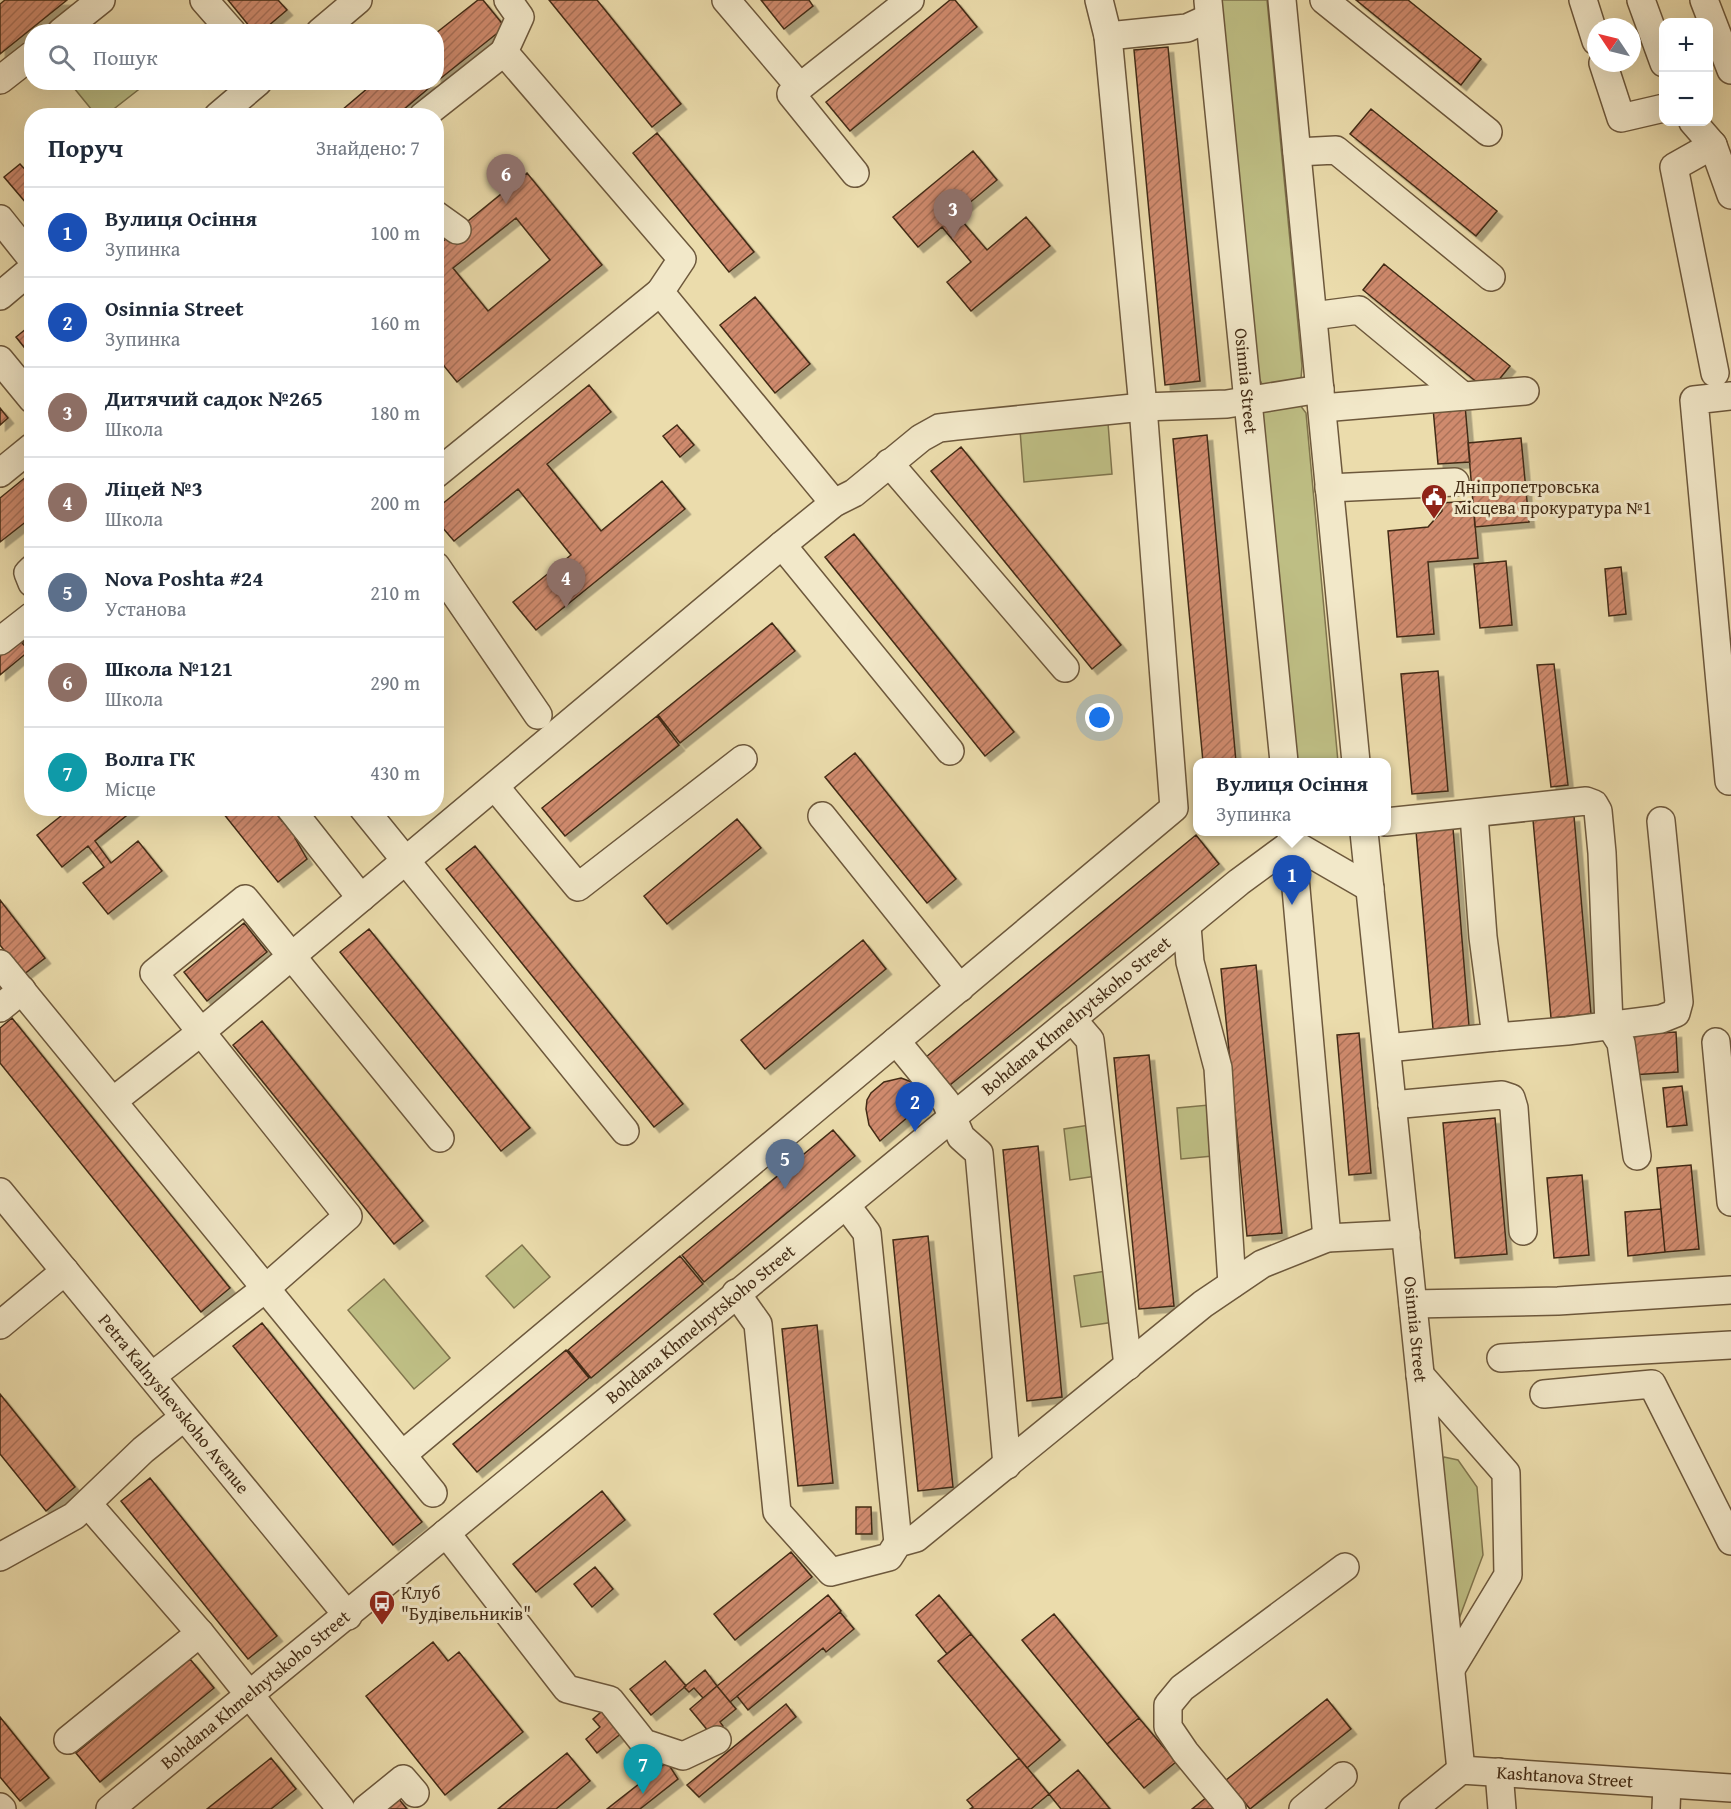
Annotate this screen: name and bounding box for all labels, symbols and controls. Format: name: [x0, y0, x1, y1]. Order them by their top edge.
north arrow: [1587, 18, 1641, 72]
map controls: [1659, 18, 1713, 126]
button: +: [1659, 18, 1713, 72]
search box: [24, 24, 444, 90]
icon: search: [45, 41, 78, 74]
text: Пошук: [93, 41, 158, 73]
button: −: [1659, 72, 1713, 126]
text: Поруч: [48, 128, 123, 167]
text: Знайдено: 7: [316, 133, 420, 162]
pin: 6: [486, 154, 526, 204]
pin: 3: [934, 190, 972, 239]
text: Вулиця Осіння: [105, 202, 257, 234]
text: 1: [62, 218, 73, 247]
text: 100 m: [370, 218, 420, 247]
text: Зупинка: [105, 234, 180, 263]
text: Osinnia Street: [105, 292, 244, 324]
text: 2: [62, 308, 73, 337]
text: 160 m: [370, 308, 420, 337]
text: Зупинка: [105, 324, 180, 353]
street label: Osinnia Street: [1228, 327, 1265, 436]
text: Дитячий садок №265: [105, 382, 323, 414]
text: 3: [62, 398, 73, 427]
text: 180 m: [370, 398, 420, 427]
text: Школа: [105, 414, 163, 443]
text: Ліцей №3: [105, 472, 203, 504]
place label: Дніпропетровська місцева прокуратура №1: [1453, 473, 1652, 521]
public building icon: Дніпропетровська місцева прокуратура №1: [1419, 482, 1449, 520]
text: 4: [62, 488, 73, 517]
text: 200 m: [370, 488, 420, 517]
text: Школа: [105, 504, 163, 533]
pin: 4: [546, 558, 586, 608]
text: Nova Poshta #24: [105, 562, 264, 594]
text: 5: [62, 578, 73, 607]
text: 210 m: [370, 578, 420, 607]
text: Установа: [105, 594, 186, 623]
text: Школа №121: [105, 652, 233, 684]
text: 6: [62, 668, 73, 697]
text: 290 m: [370, 668, 420, 697]
text: Школа: [105, 684, 163, 713]
your location: [1085, 703, 1114, 732]
text: Волга ГК: [105, 742, 195, 774]
text: 7: [62, 758, 73, 787]
text: 430 m: [370, 758, 420, 787]
popup: [1193, 758, 1391, 836]
text: Вулиця Осіння: [1216, 767, 1368, 799]
text: Місце: [105, 774, 156, 803]
text: Зупинка: [1216, 799, 1291, 828]
pin: 1: [1272, 856, 1312, 905]
street label: Bohdana Khmelnytskoho Street: [975, 929, 1177, 1102]
pin: 2: [896, 1082, 934, 1132]
pin: 5: [766, 1140, 804, 1189]
street label: Bohdana Khmelnytskoho Street: [599, 1237, 801, 1410]
street label: Osinnia Street: [1397, 1275, 1435, 1384]
street label: Petra Kalnyshevskoho Avenue: [92, 1308, 256, 1499]
place label: Клуб "Будівельників": [401, 1579, 531, 1627]
bus stop icon: Клуб "Будівельників": [367, 1588, 397, 1626]
street label: Bohdana Khmelnytskoho Street: [154, 1603, 356, 1775]
pin: 7: [624, 1744, 662, 1794]
street label: Kashtanova Street: [1496, 1758, 1635, 1794]

